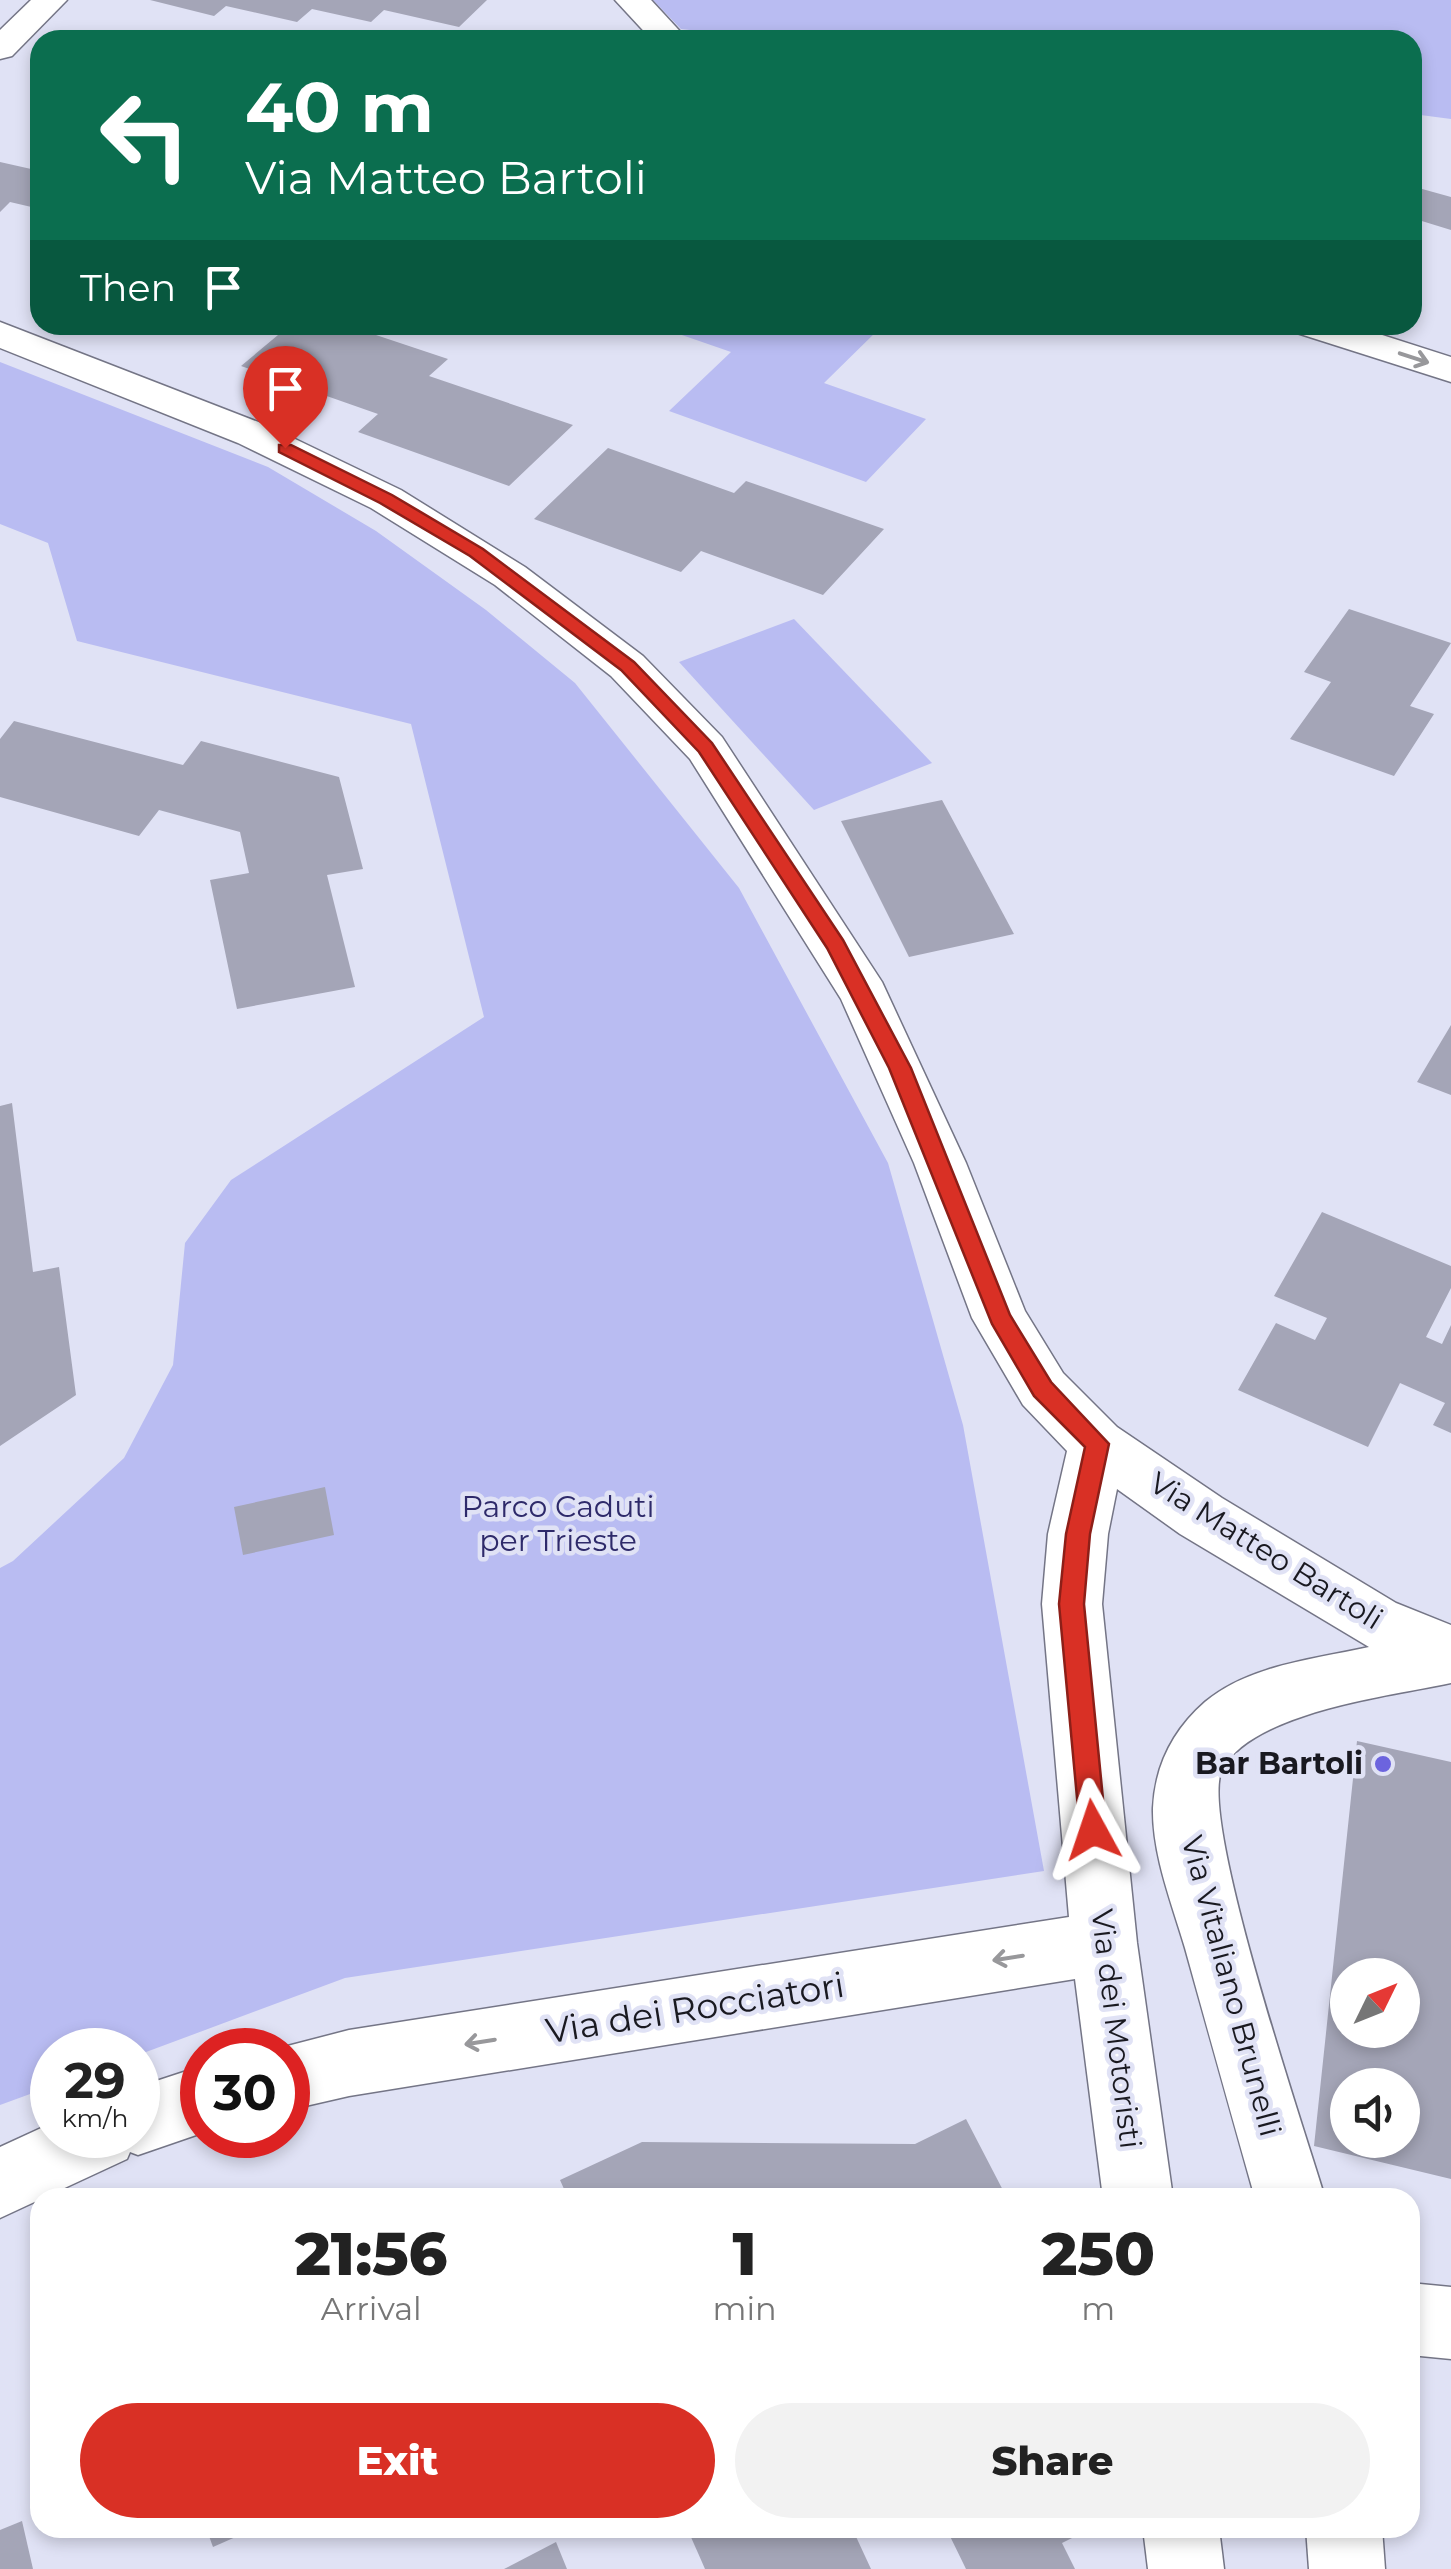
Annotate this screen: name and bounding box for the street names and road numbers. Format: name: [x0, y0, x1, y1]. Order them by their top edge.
street label: Via Matteo Bartoli: [1143, 1464, 1390, 1637]
street label: Via Vitaliano Brunelli: [1174, 1831, 1289, 2140]
street label: Via dei Motoristi: [1083, 1907, 1150, 2151]
street label: Via dei Rocciatori: [543, 1963, 847, 2052]

